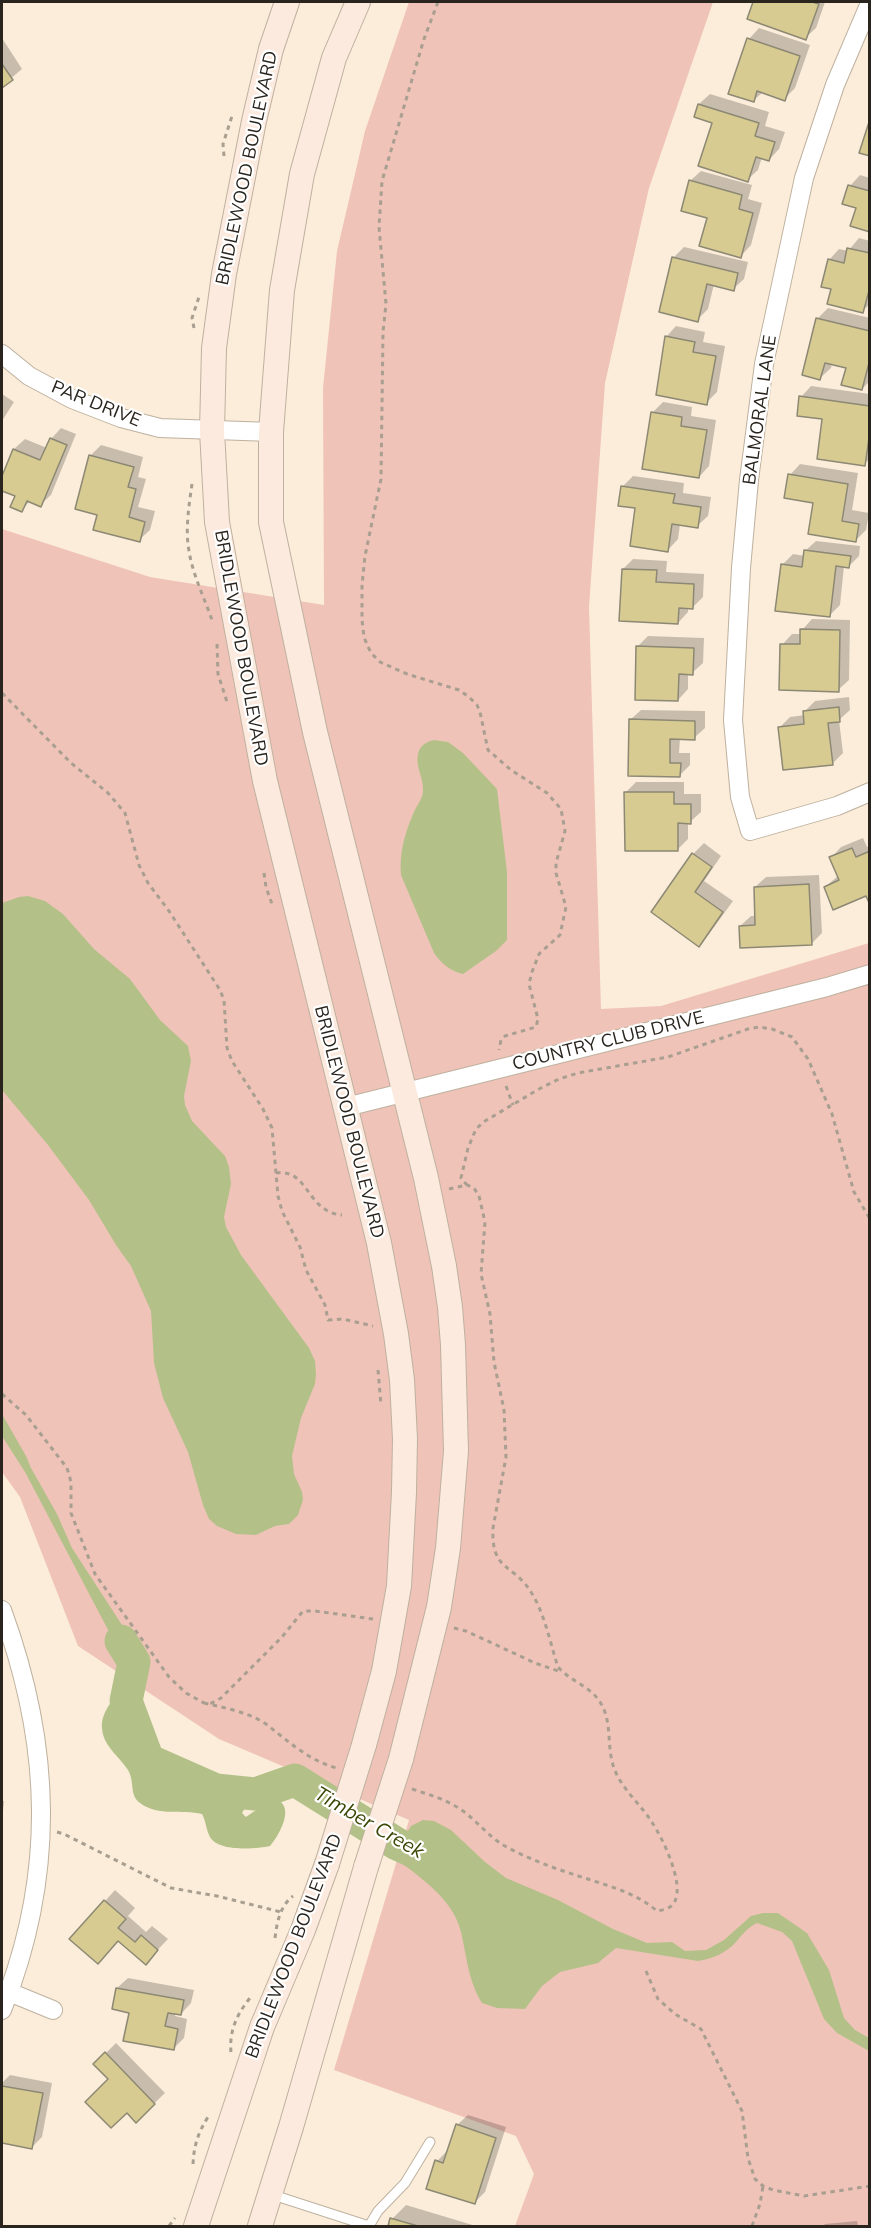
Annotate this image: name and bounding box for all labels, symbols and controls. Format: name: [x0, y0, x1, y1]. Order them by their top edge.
street label: BRIDLEWOOD BOULEVARD: [212, 49, 282, 287]
street label: BALMORAL LANE: [739, 334, 781, 486]
street label: PAR DRIVE: [48, 376, 144, 432]
street label: BRIDLEWOOD BOULEVARD: [210, 528, 272, 768]
street label: BRIDLEWOOD BOULEVARD: [310, 1003, 388, 1241]
street label: COUNTRY CLUB DRIVE: [510, 1007, 706, 1075]
water label: Timber Creek: [310, 1782, 428, 1864]
street label: BRIDLEWOOD BOULEVARD: [241, 1831, 347, 2061]

